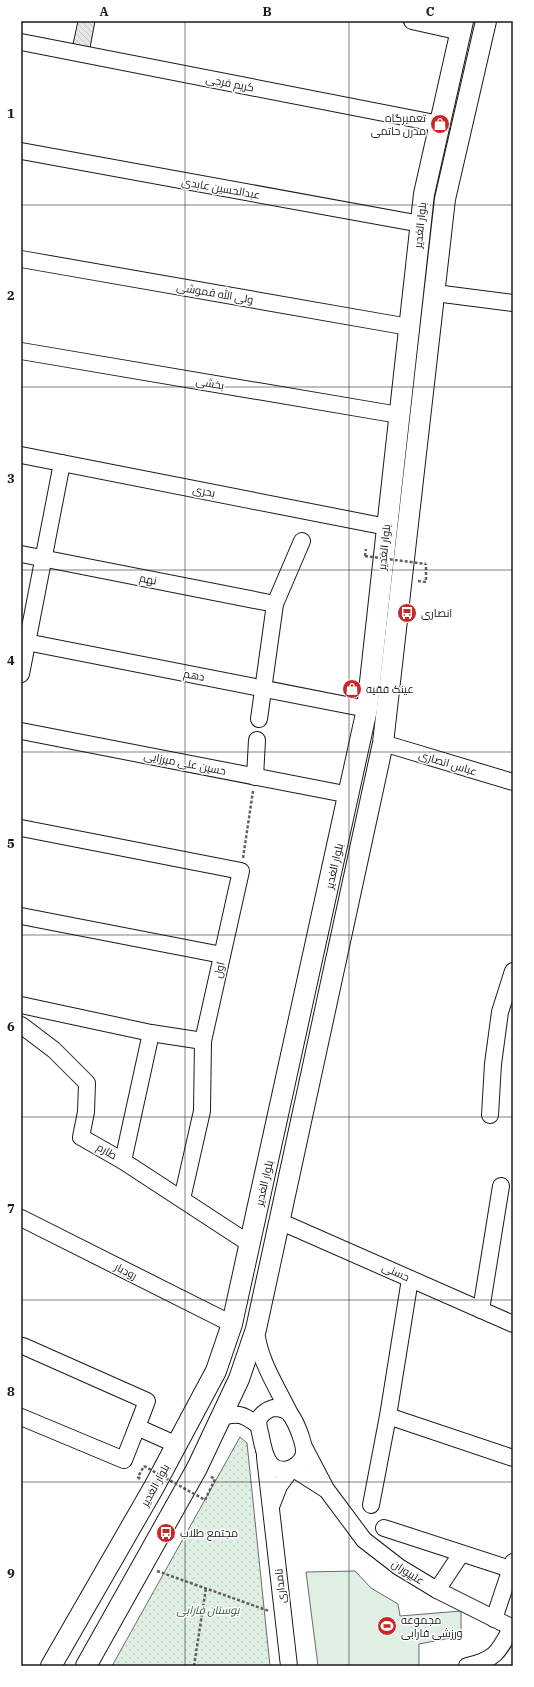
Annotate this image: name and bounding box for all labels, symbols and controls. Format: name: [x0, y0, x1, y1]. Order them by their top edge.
text: A: [99, 3, 109, 20]
text: B: [262, 3, 272, 20]
text: C: [426, 3, 435, 20]
street label: کریم فرجی: [205, 71, 255, 96]
text: 1: [7, 105, 15, 122]
place label: تعمیرگاه مدرن حاتمی: [371, 111, 426, 138]
shop icon: تعمیرگاه مدرن حاتمی: [429, 113, 451, 135]
street label: عبدالحسین عابدی: [181, 174, 261, 202]
street label: بلوار الغدیر: [411, 201, 429, 250]
street label: ولی الله قموشی: [176, 278, 255, 307]
text: 2: [7, 287, 15, 304]
street label: بخشی: [195, 374, 225, 392]
text: 3: [7, 470, 15, 487]
street label: بحری: [192, 482, 217, 500]
street label: بلوار الغدیر: [375, 523, 393, 572]
street label: نهم: [138, 570, 158, 589]
bus stop icon: انصاری: [396, 602, 418, 624]
place label: انصاری: [421, 606, 452, 620]
text: 4: [7, 652, 15, 669]
street label: دهم: [182, 666, 206, 685]
shop icon: عینک فقیه: [341, 678, 363, 700]
place label: عینک فقیه: [366, 682, 414, 696]
street label: حسین علی میرزایی: [143, 748, 227, 778]
street label: عباس انصاری: [417, 748, 479, 778]
text: 5: [7, 835, 15, 852]
street label: بلوار الغدیر: [322, 842, 346, 891]
street label: اول: [210, 960, 228, 980]
text: 6: [7, 1018, 15, 1035]
street label: طارم: [94, 1140, 120, 1163]
street label: بلوار الغدیر: [252, 1159, 276, 1208]
text: 7: [7, 1200, 15, 1217]
street label: رودبار: [112, 1259, 140, 1283]
street label: حسنی: [380, 1260, 412, 1284]
text: 8: [7, 1383, 15, 1400]
street label: بلوار الغدیر: [137, 1461, 172, 1509]
bus stop icon: مجتمع طلاب: [155, 1522, 177, 1544]
place label: مجتمع طلاب: [180, 1526, 238, 1541]
street label: علیپوران: [389, 1556, 427, 1588]
text: 9: [7, 1565, 15, 1582]
street label: نامداری: [271, 1568, 289, 1604]
park label: بوستان فارابی: [177, 1603, 241, 1617]
place label: مجموعه ورزشی فارابی: [401, 1613, 463, 1640]
sports icon: مجموعه ورزشی فارابی: [376, 1615, 398, 1637]

